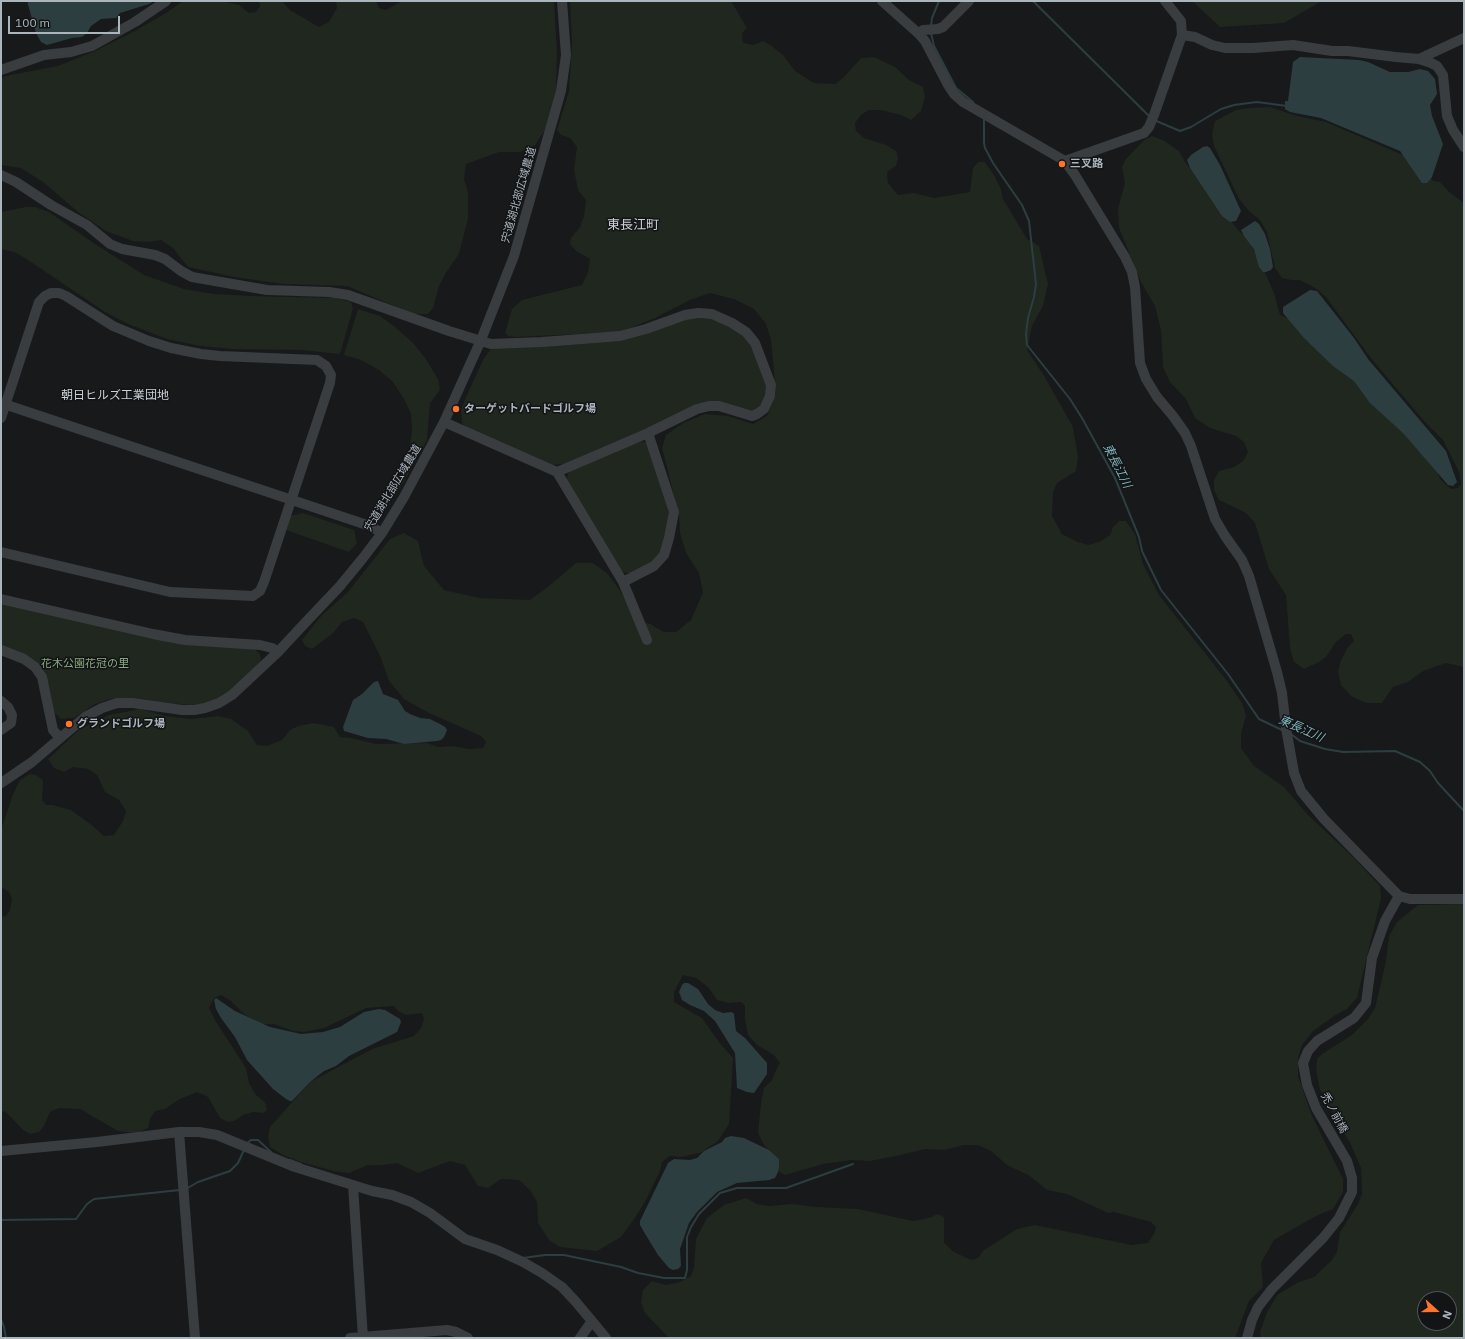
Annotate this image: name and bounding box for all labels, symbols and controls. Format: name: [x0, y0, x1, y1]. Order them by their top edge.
scale bar: [10, 8, 122, 34]
text: 100 m: [15, 15, 50, 30]
street label: 宍道湖北部広域農道: [499, 146, 539, 244]
place label: 三叉路: [1070, 157, 1103, 171]
marker: 三叉路: [1057, 159, 1067, 169]
district label: 東長江町: [607, 217, 659, 233]
district label: 朝日ヒルズ工業団地: [61, 389, 169, 403]
place label: ターゲットバードゴルフ場: [464, 402, 596, 416]
marker: ターゲットバードゴルフ場: [451, 404, 461, 414]
water label: 東長江川: [1100, 441, 1134, 491]
street label: 宍道湖北部広域農道: [362, 442, 424, 534]
park label: 花木公園花冠の里: [41, 657, 129, 671]
water label: 東長江川: [1276, 713, 1326, 745]
place label: グランドゴルフ場: [77, 717, 165, 731]
marker: グランドゴルフ場: [64, 719, 74, 729]
street label: 禿ノ前橋: [1318, 1090, 1350, 1136]
north arrow: [1417, 1291, 1457, 1331]
text: N: [1439, 1309, 1455, 1321]

